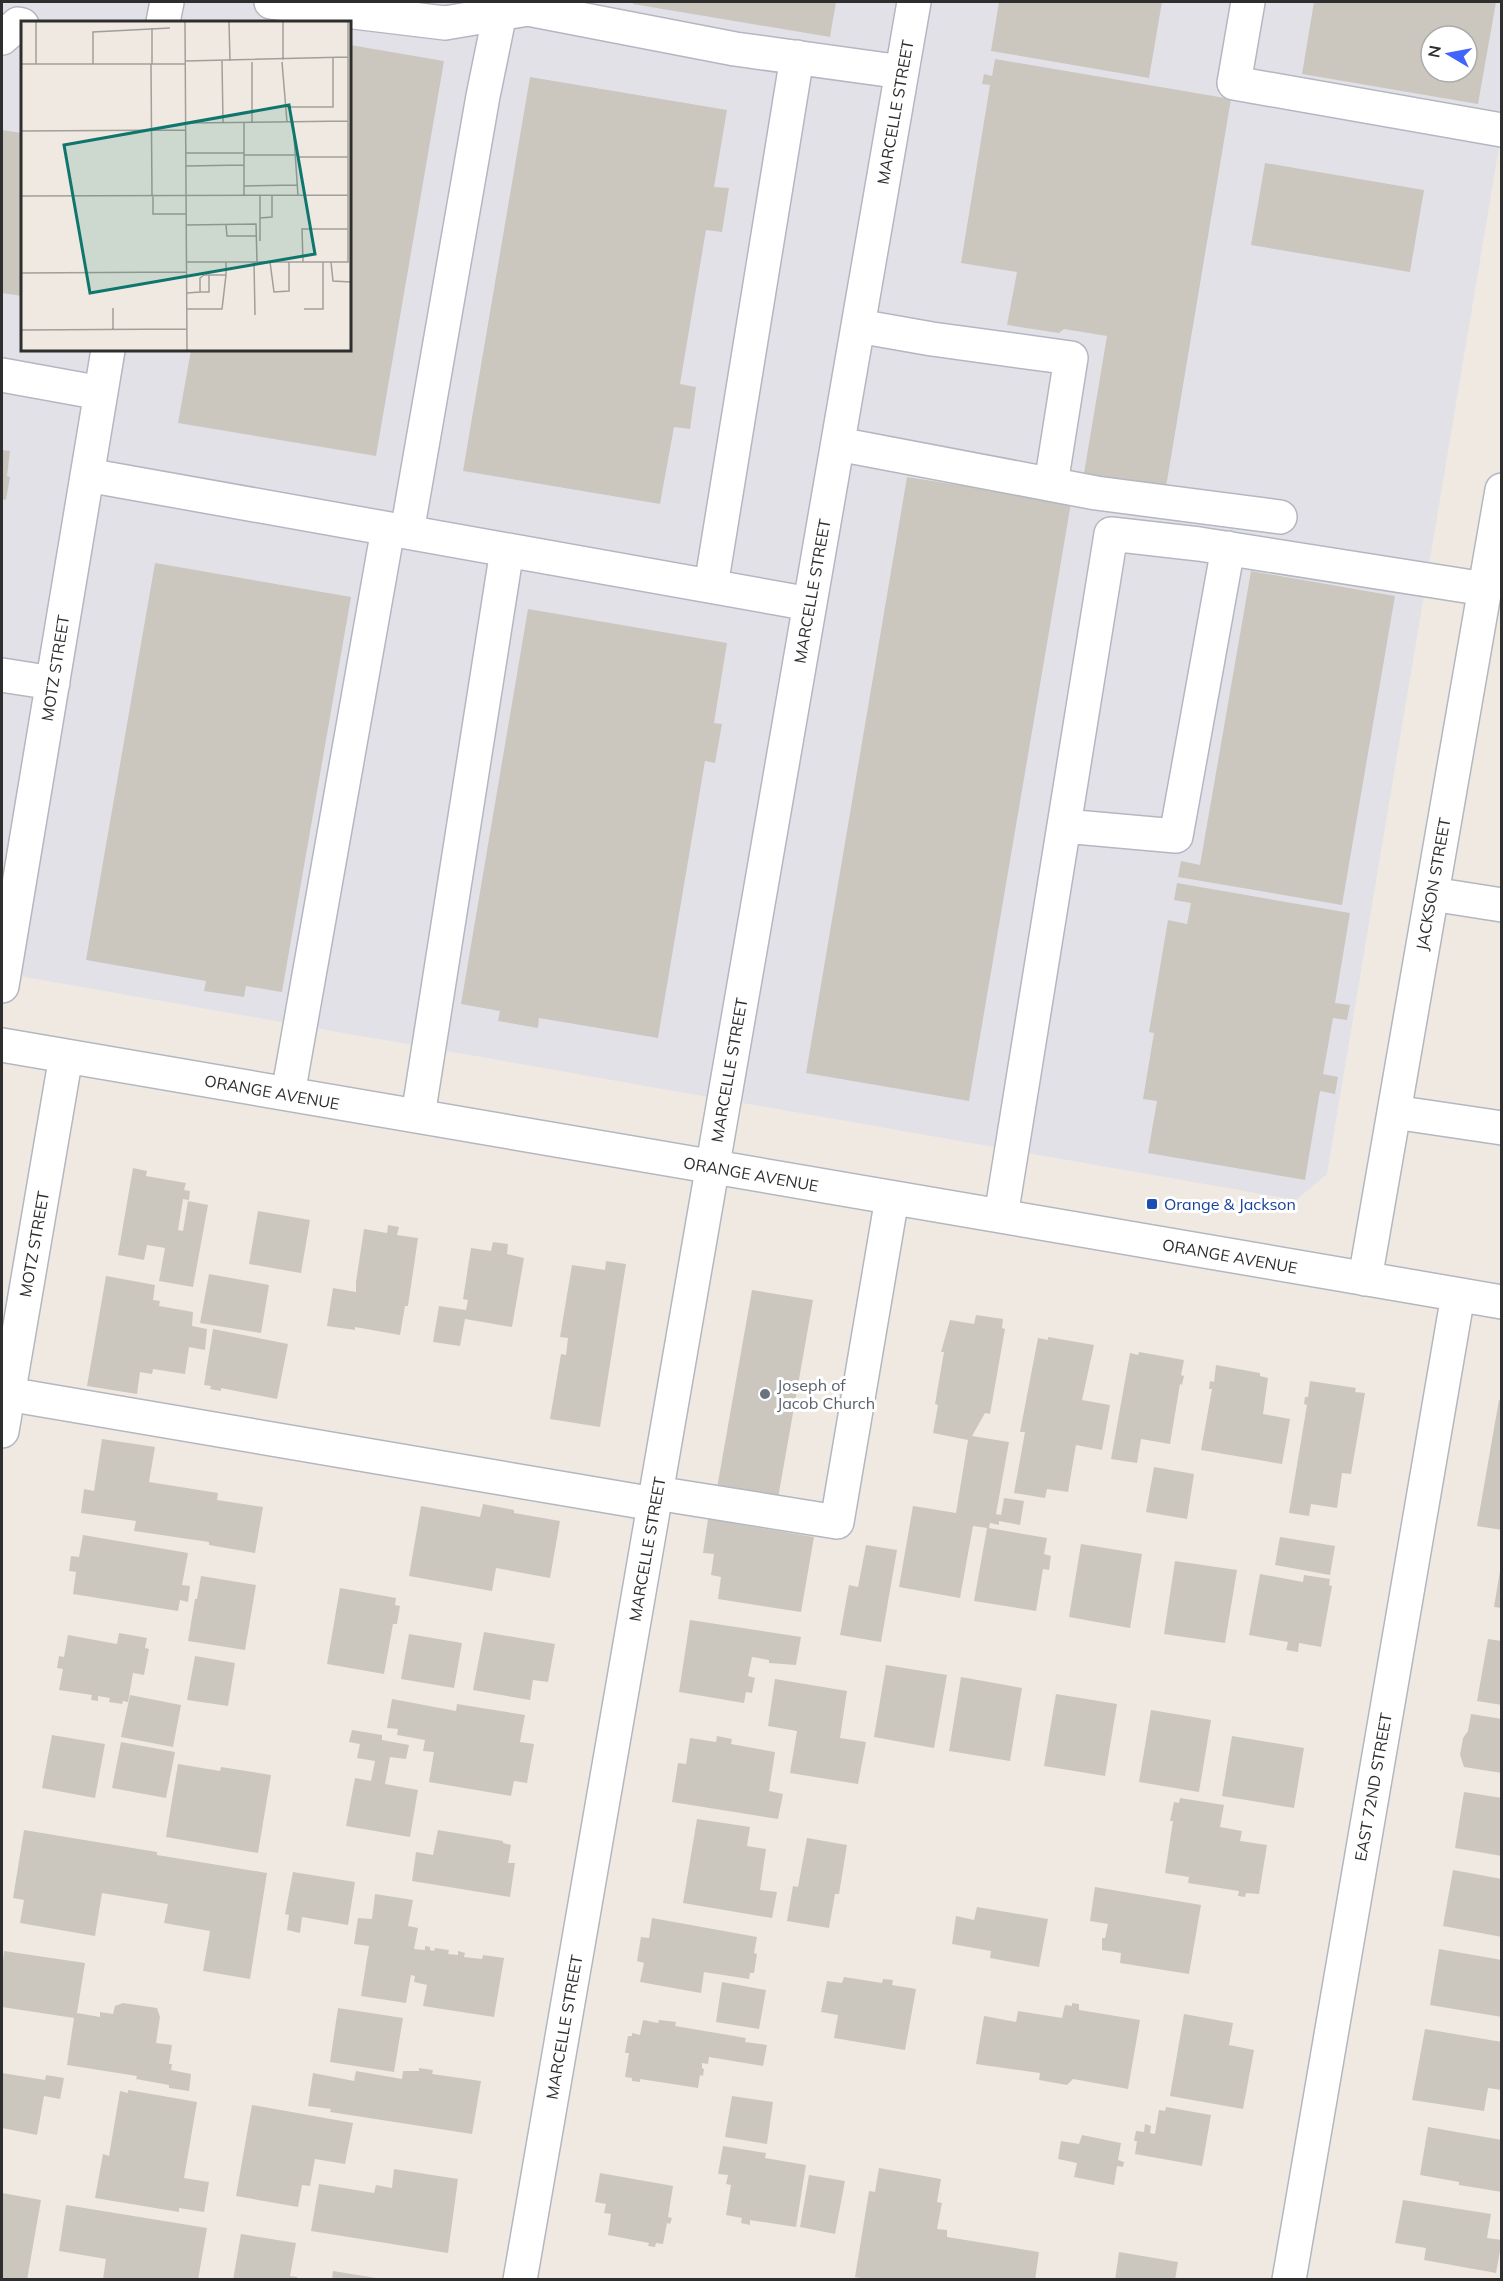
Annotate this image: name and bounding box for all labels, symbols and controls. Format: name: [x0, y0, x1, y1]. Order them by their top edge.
inset map: [21, 21, 351, 351]
north arrow: [1419, 24, 1479, 84]
street label: MARCELLE STREET: [872, 38, 918, 186]
text: N: [1423, 44, 1445, 59]
street label: MARCELLE STREET: [789, 517, 835, 665]
street label: MOTZ STREET: [37, 613, 73, 723]
street label: JACKSON STREET: [1411, 816, 1455, 952]
street label: MARCELLE STREET: [706, 996, 752, 1144]
street label: ORANGE AVENUE: [203, 1070, 341, 1114]
street label: ORANGE AVENUE: [682, 1152, 820, 1196]
street label: MOTZ STREET: [15, 1189, 53, 1299]
place label: Orange & Jackson: [1164, 1194, 1296, 1214]
marker: Orange & Jackson: [1145, 1197, 1159, 1211]
street label: ORANGE AVENUE: [1161, 1234, 1299, 1278]
place label: Joseph of Jacob Church: [777, 1375, 875, 1413]
marker: Joseph of Jacob Church: [758, 1387, 772, 1401]
street label: MARCELLE STREET: [624, 1475, 670, 1623]
street label: EAST 72ND STREET: [1350, 1711, 1396, 1863]
street label: MARCELLE STREET: [541, 1953, 587, 2101]

